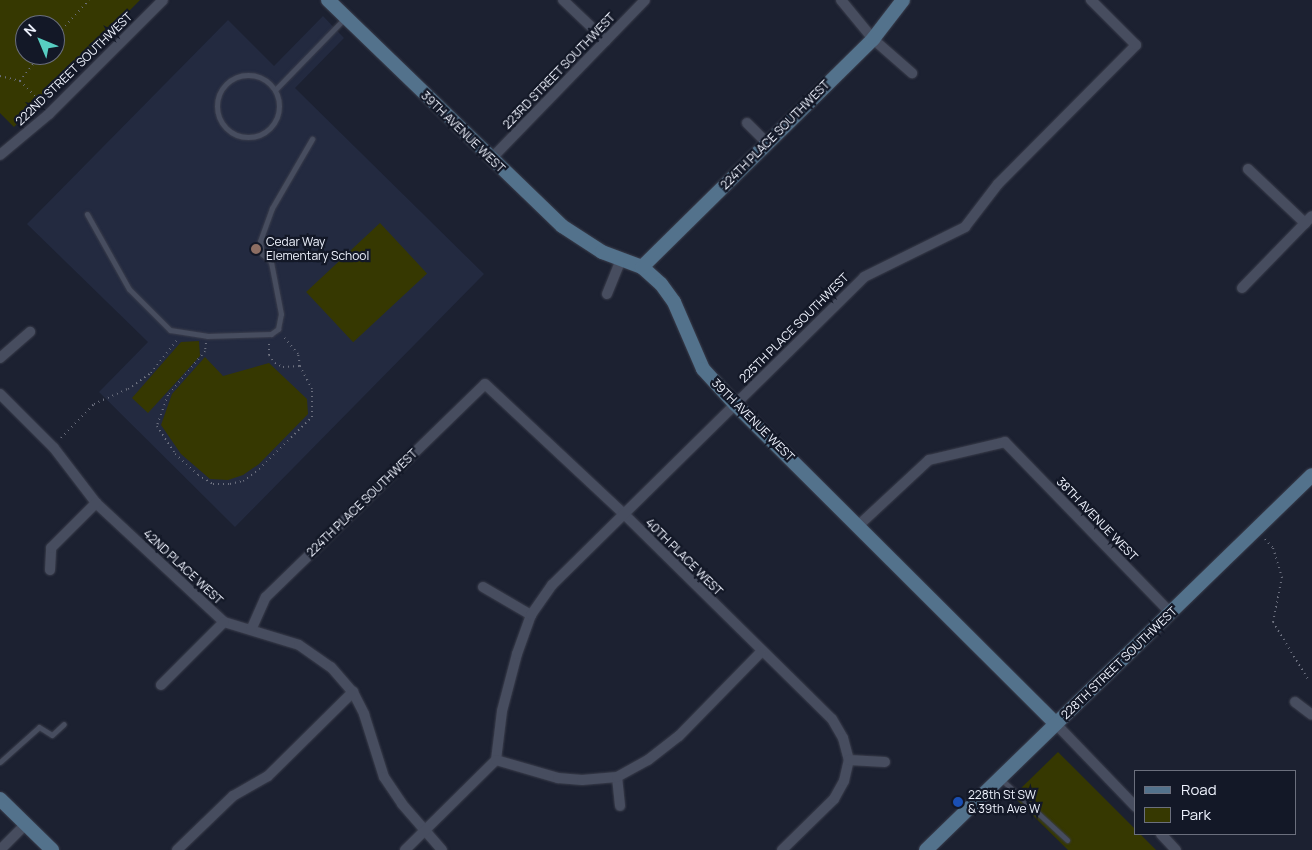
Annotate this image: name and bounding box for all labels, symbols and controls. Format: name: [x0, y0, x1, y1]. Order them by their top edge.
street label: 222ND STREET SOUTHWEST: [13, 9, 135, 129]
street label: 223RD STREET SOUTHWEST: [500, 10, 618, 132]
north arrow: [15, 15, 65, 65]
street label: 224TH PLACE SOUTHWEST: [717, 77, 833, 193]
street label: 39TH AVENUE WEST: [418, 88, 508, 176]
place label: Cedar Way Elementary School: [266, 235, 369, 263]
marker: Cedar Way Elementary School: [250, 243, 262, 255]
street label: 225TH PLACE SOUTHWEST: [736, 270, 852, 386]
street label: 39TH AVENUE WEST: [709, 376, 797, 464]
street label: 224TH PLACE SOUTHWEST: [304, 446, 420, 560]
street label: 38TH AVENUE WEST: [1053, 474, 1141, 564]
street label: 40TH PLACE WEST: [642, 515, 726, 599]
street label: 42ND PLACE WEST: [140, 526, 226, 608]
street label: 228TH STREET SOUTHWEST: [1058, 604, 1180, 722]
legend: [1134, 770, 1297, 835]
text: Road: [1181, 779, 1217, 800]
place label: 228th St SW & 39th Ave W: [968, 788, 1040, 816]
marker: 228th St SW & 39th Ave W: [952, 796, 964, 808]
text: Park: [1181, 804, 1211, 825]

